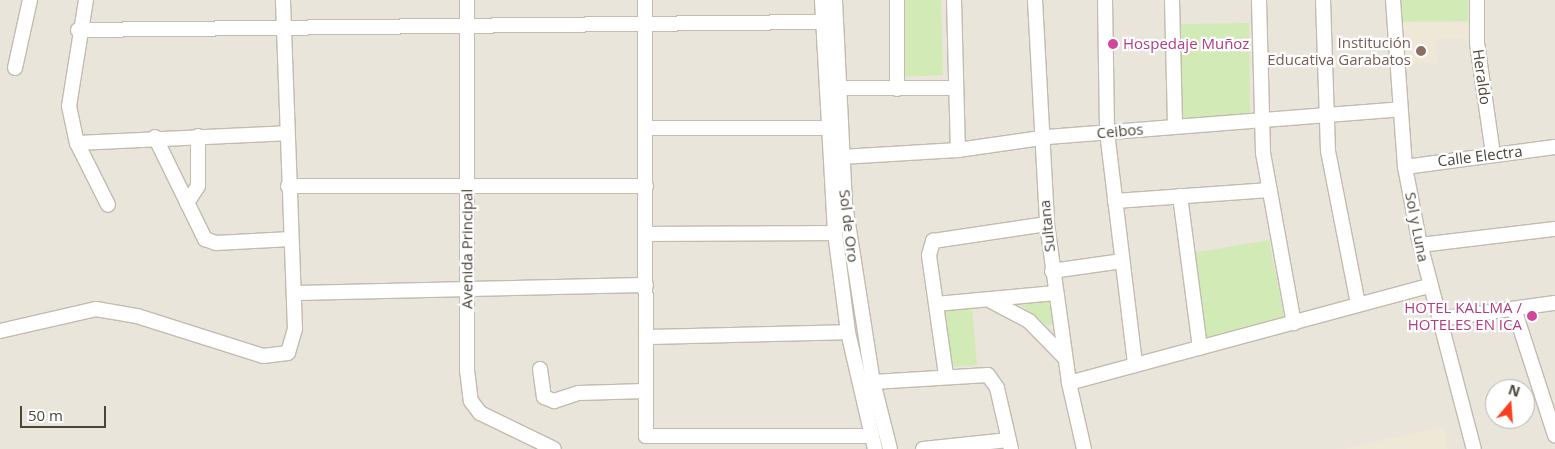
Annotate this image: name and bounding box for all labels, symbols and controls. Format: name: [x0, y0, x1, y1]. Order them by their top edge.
place label: Institución Educativa Garabatos: [1267, 33, 1411, 68]
place label: Hospedaje Muñoz: [1123, 35, 1249, 53]
marker: Hospedaje Muñoz: [1107, 38, 1119, 50]
marker: Institución Educativa Garabatos: [1415, 45, 1427, 57]
street label: Heraldo: [1469, 48, 1495, 106]
street label: Ceibos: [1096, 120, 1144, 142]
street label: Calle Electra: [1437, 142, 1523, 170]
street label: Avenida Principal: [458, 189, 476, 309]
street label: Sol de Oro: [836, 189, 862, 263]
street label: Sol y Luna: [1401, 190, 1433, 264]
street label: Sultana: [1035, 199, 1059, 253]
place label: HOTEL KALLMA / HOTELES EN ICA: [1404, 298, 1522, 333]
marker: HOTEL KALLMA / HOTELES EN ICA: [1526, 310, 1538, 322]
north arrow: [1485, 379, 1535, 429]
text: N: [1506, 379, 1523, 401]
scale bar: [22, 396, 109, 428]
text: 50 m: [28, 405, 63, 425]

